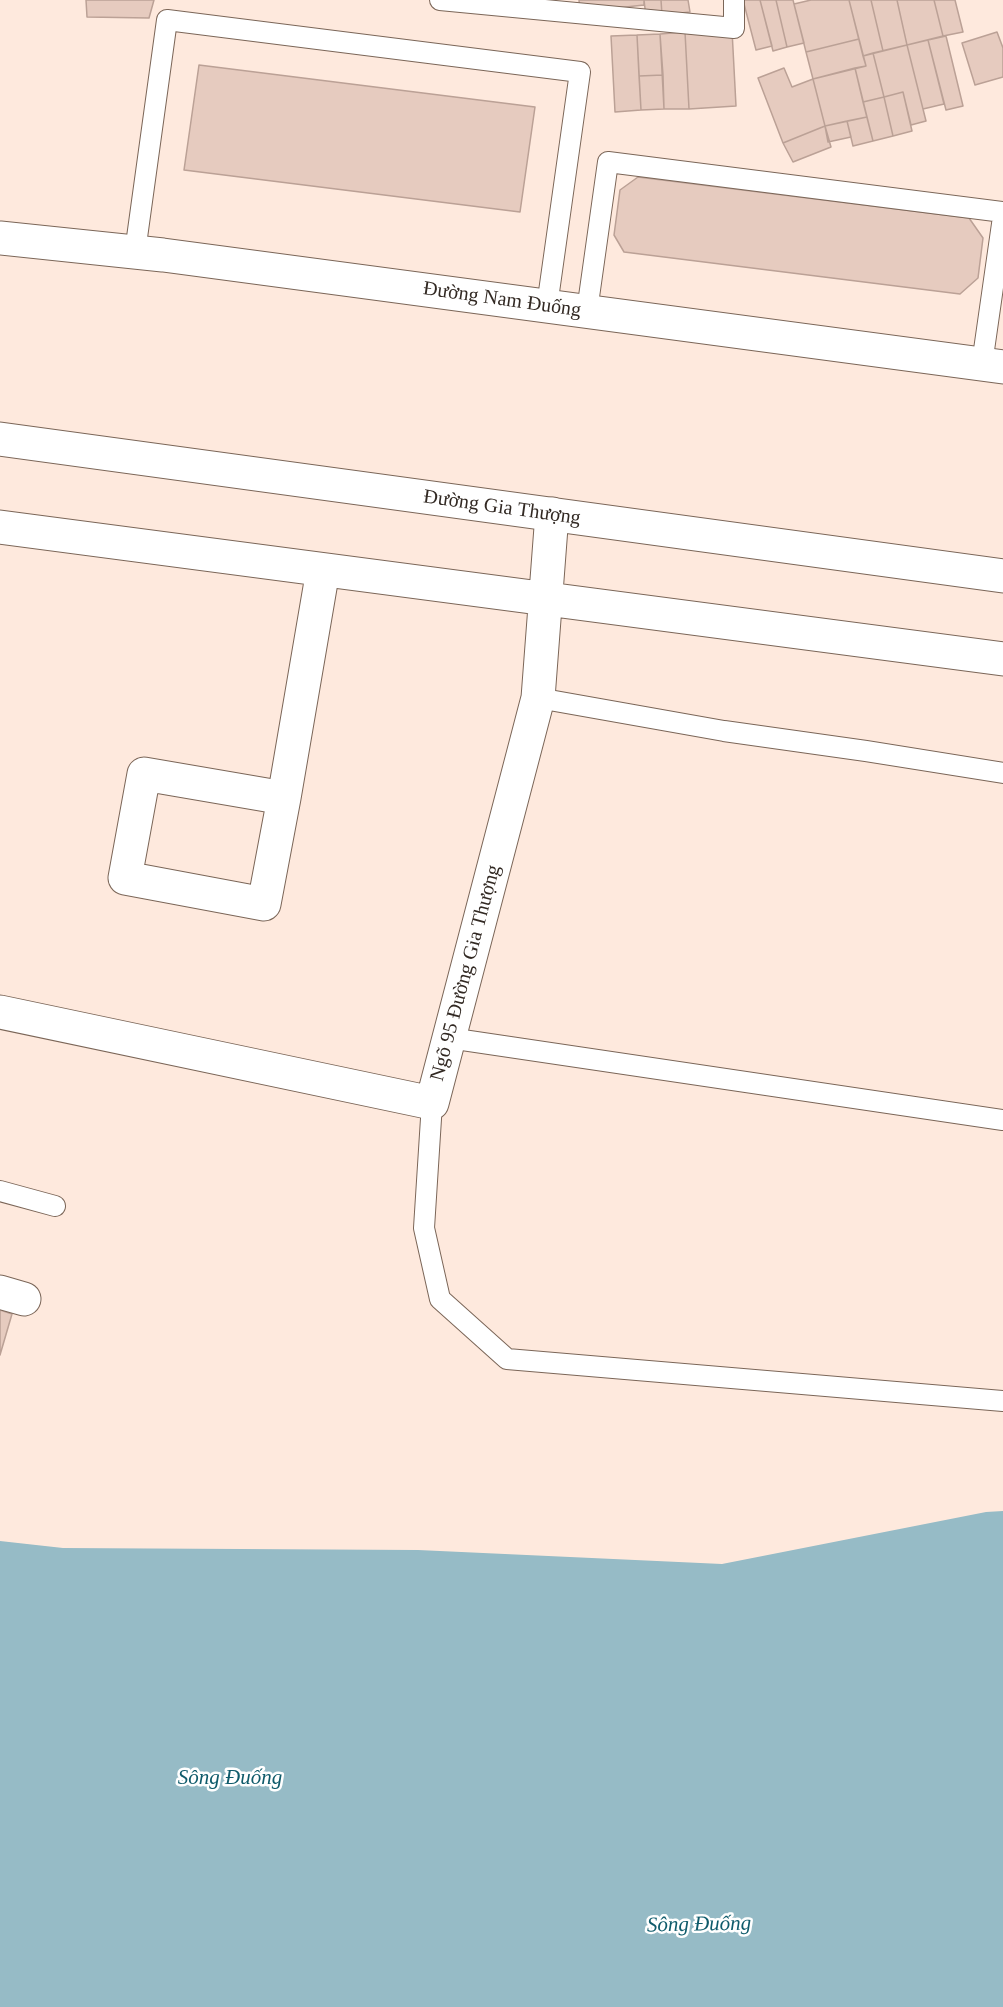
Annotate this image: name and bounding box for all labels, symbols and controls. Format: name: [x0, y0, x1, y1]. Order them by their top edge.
street label: Đường Nam Đuống: [422, 277, 582, 323]
street label: Đường Gia Thượng: [422, 485, 582, 531]
street label: Ngõ 95 Đường Gia Thượng: [426, 862, 506, 1084]
water label: Sông Đuống: [178, 1765, 282, 1791]
water label: Sông Đuống: [647, 1911, 751, 1939]

